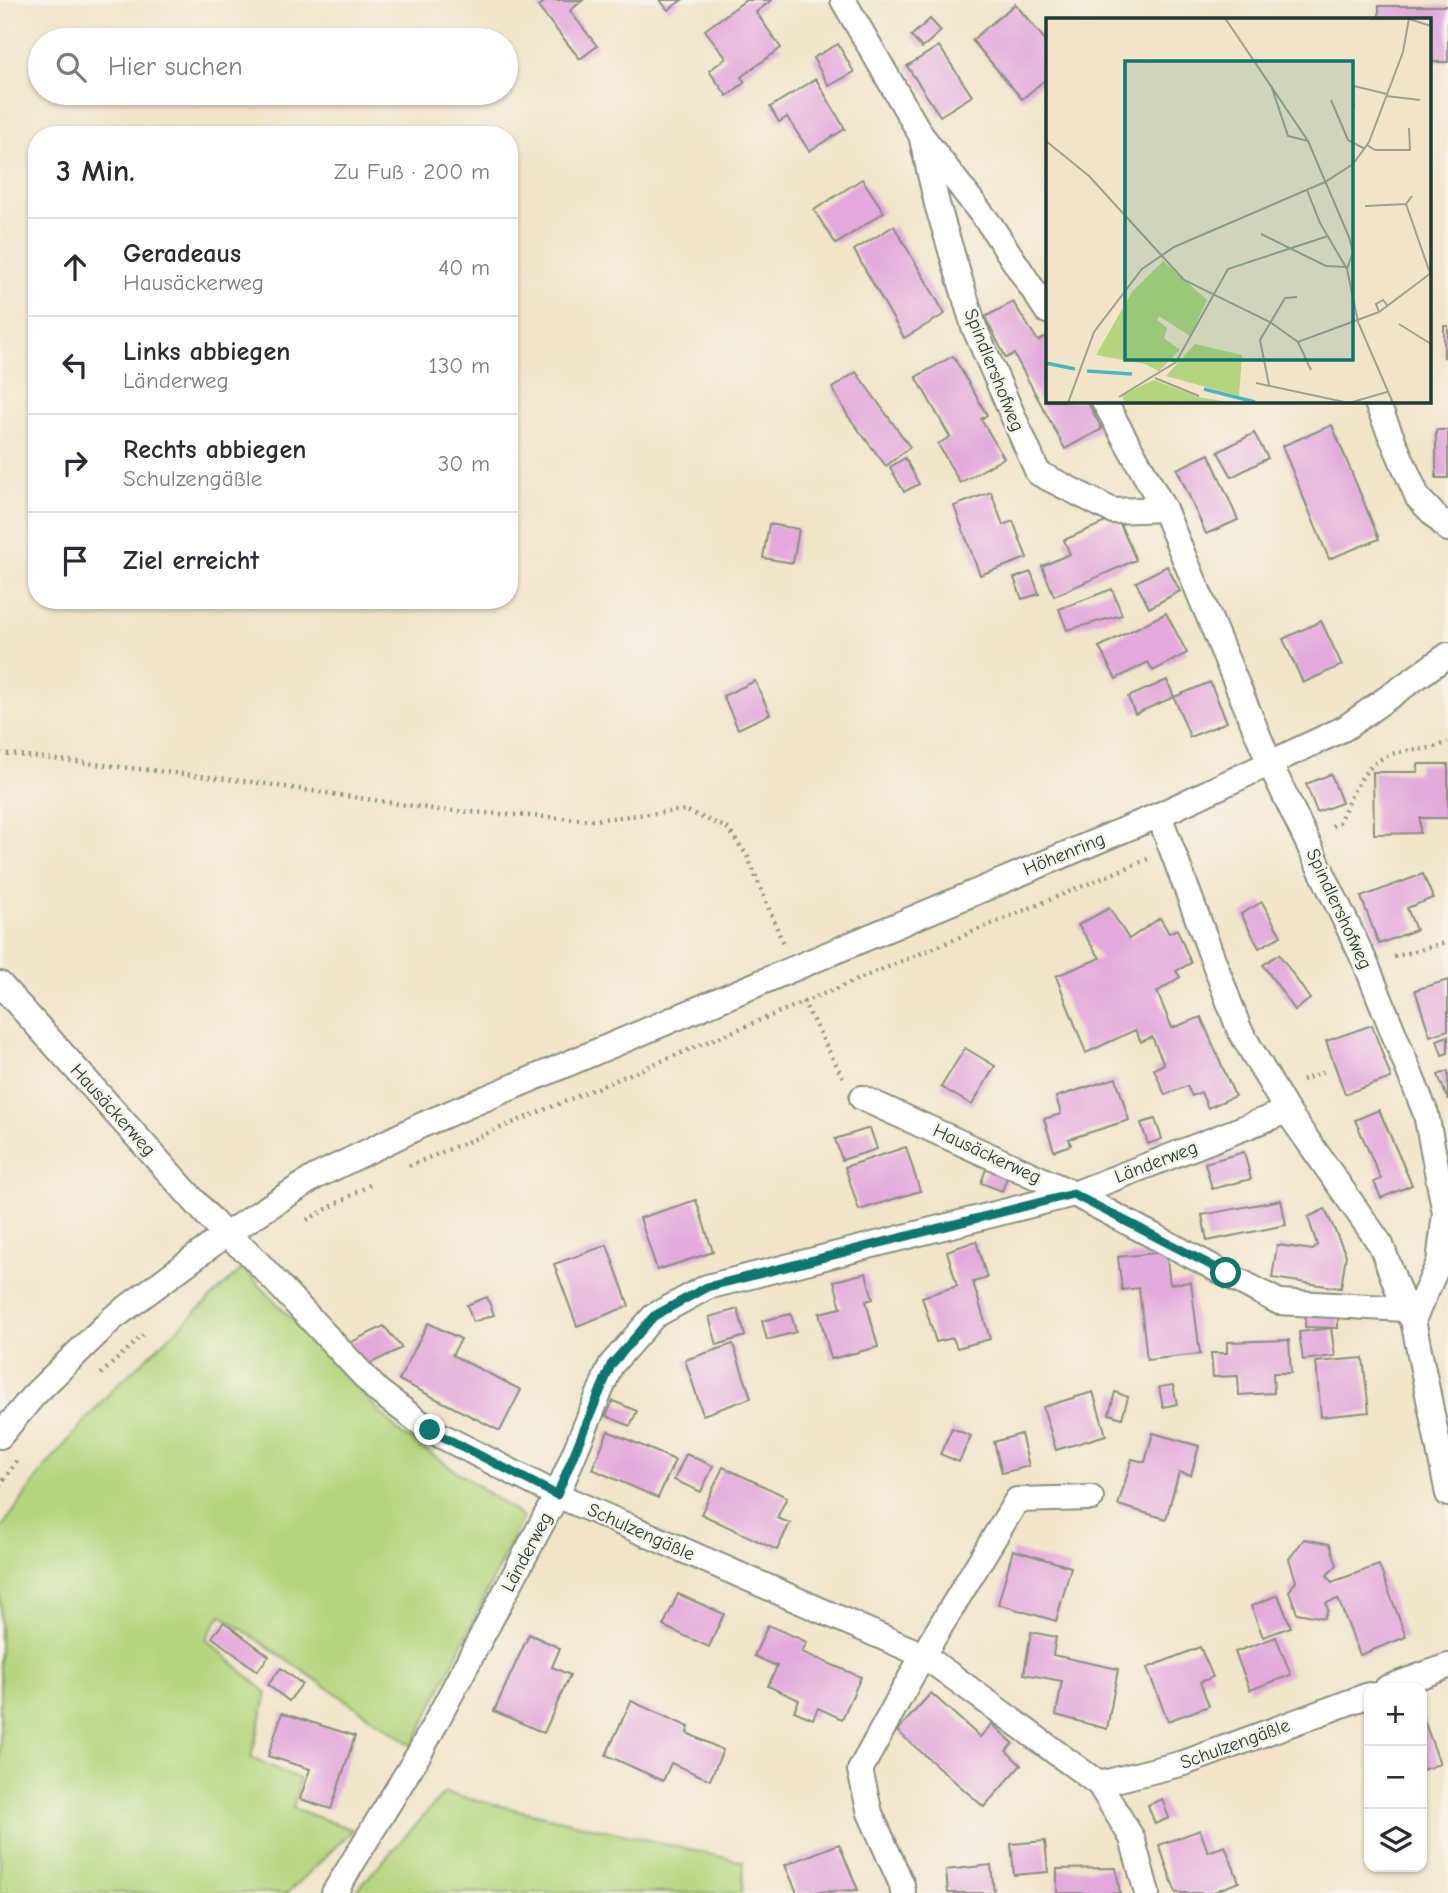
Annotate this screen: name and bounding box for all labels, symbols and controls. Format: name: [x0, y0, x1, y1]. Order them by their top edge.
inset map: [1046, 18, 1430, 402]
search box: [28, 28, 518, 105]
icon: search: [52, 48, 90, 86]
text: Hier suchen: [108, 52, 243, 82]
text: 3 Min.: [56, 154, 135, 189]
text: Zu Fuß · 200 m: [334, 158, 490, 185]
text: Geradeaus: [123, 239, 241, 269]
icon: ahead: [56, 248, 94, 286]
text: 40 m: [438, 254, 490, 281]
text: Hausäckerweg: [123, 269, 264, 296]
street label: Spindlershofweg: [959, 305, 1029, 435]
text: Links abbiegen: [123, 337, 290, 367]
icon: left: [56, 346, 94, 384]
text: 130 m: [429, 352, 490, 379]
text: Länderweg: [123, 367, 229, 394]
text: Rechts abbiegen: [123, 435, 306, 465]
icon: right: [56, 444, 94, 482]
text: 30 m: [438, 450, 490, 477]
text: Schulzengäßle: [123, 465, 262, 492]
icon: arrive: [56, 542, 94, 580]
text: Ziel erreicht: [123, 546, 259, 576]
street label: Höhenring: [1020, 828, 1108, 880]
street label: Spindlershofweg: [1301, 845, 1377, 973]
street label: Hausäckerweg: [66, 1059, 160, 1161]
street label: Hausäckerweg: [930, 1119, 1044, 1189]
street label: Länderweg: [1111, 1136, 1201, 1188]
route start: [1210, 1257, 1241, 1288]
route end: [414, 1414, 445, 1445]
street label: Schulzengäßle: [584, 1499, 698, 1565]
street label: Länderweg: [497, 1508, 557, 1596]
map controls: [1364, 1683, 1427, 1872]
button: +: [1364, 1683, 1427, 1746]
street label: Schulzengäßle: [1177, 1714, 1293, 1774]
button: −: [1364, 1746, 1427, 1809]
button: layers: [1364, 1809, 1427, 1872]

